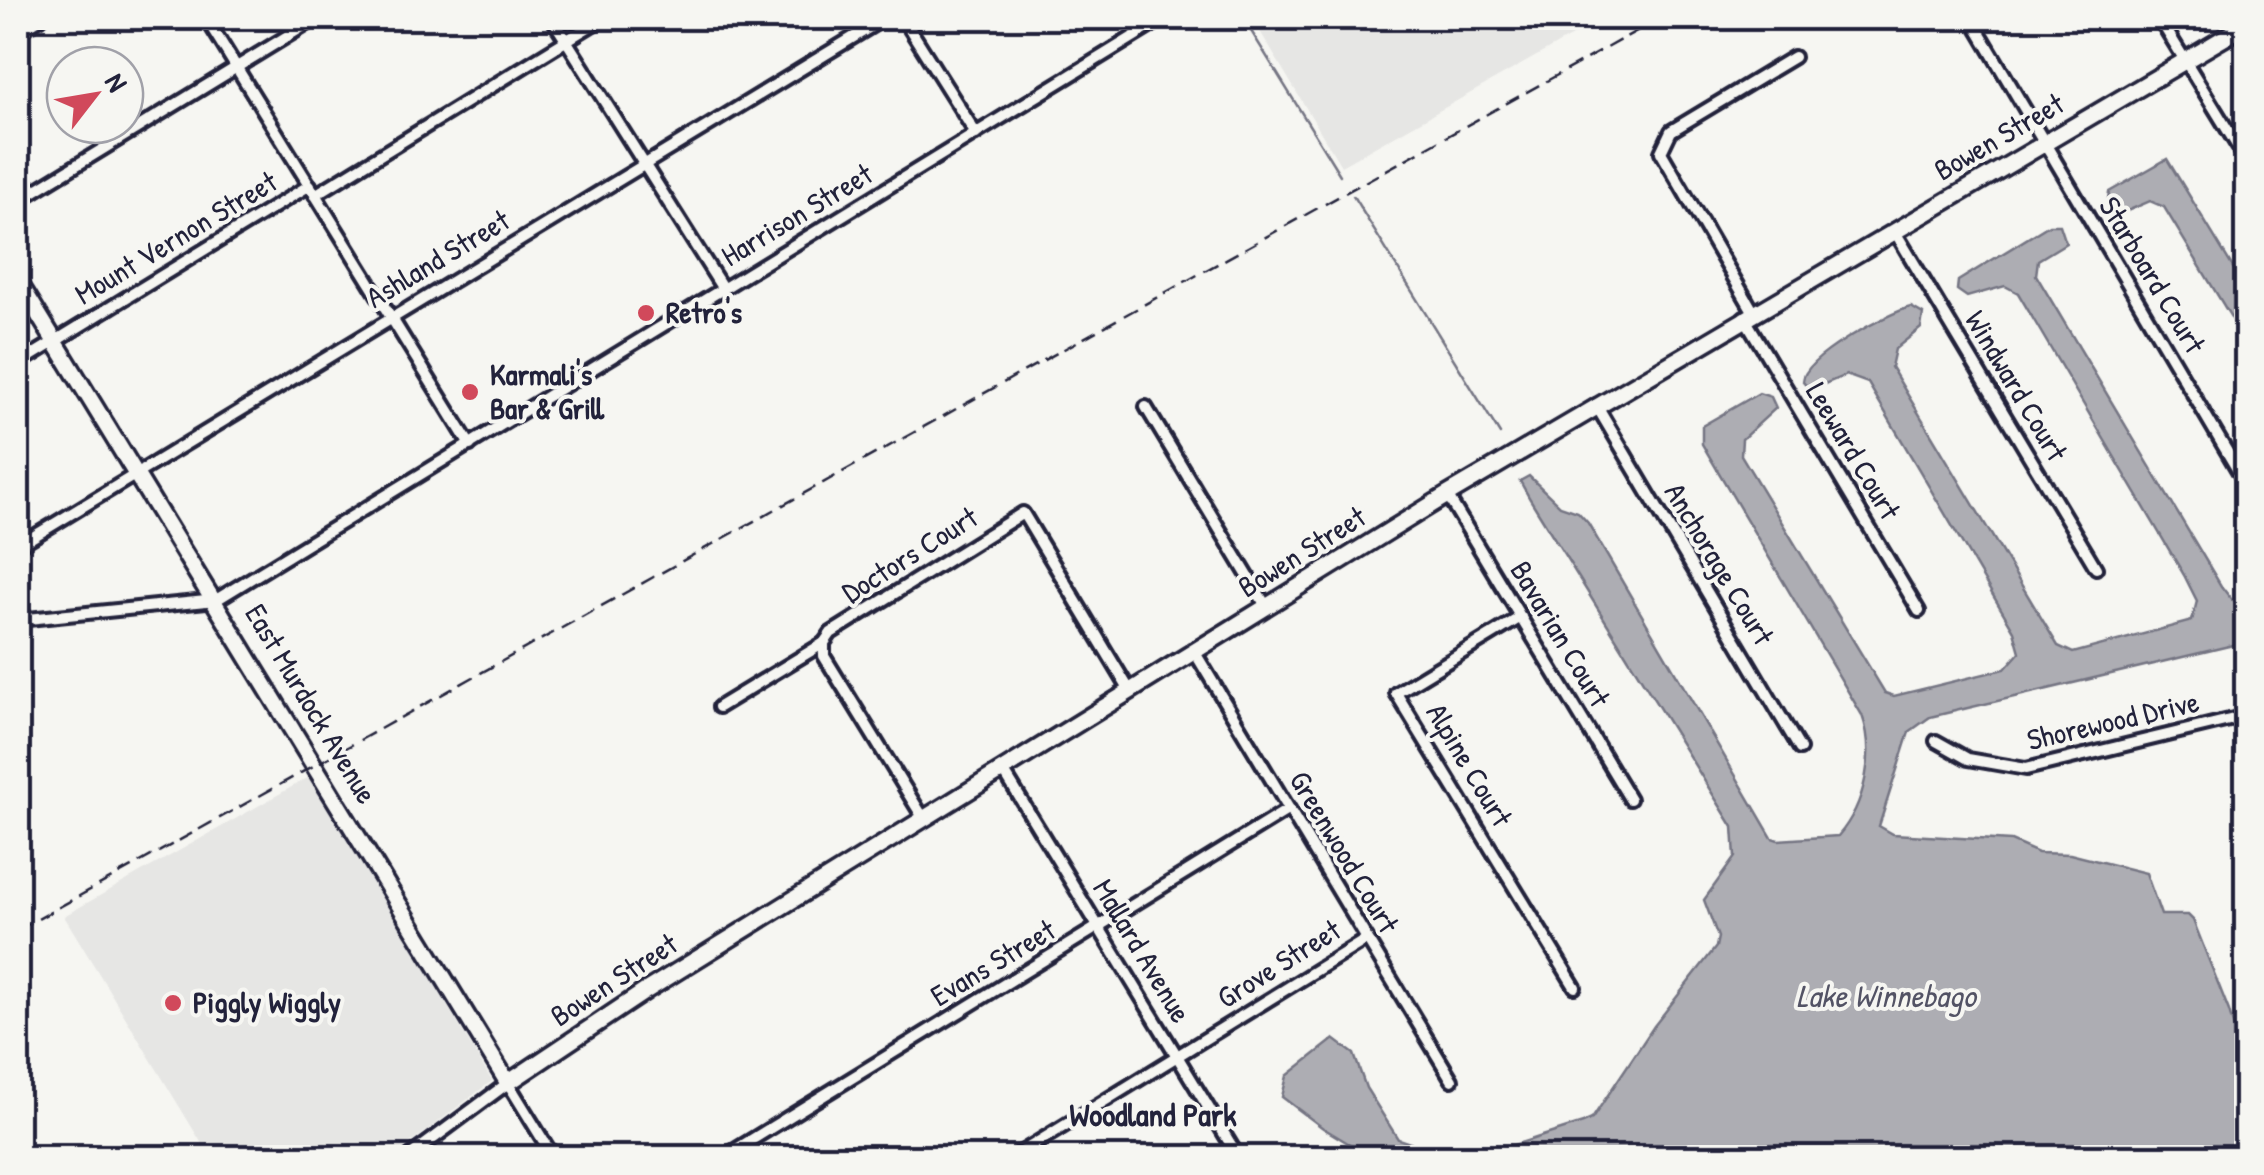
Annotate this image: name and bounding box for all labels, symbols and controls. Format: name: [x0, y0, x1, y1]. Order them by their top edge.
north arrow: [45, 45, 145, 145]
text: N: [96, 66, 137, 98]
street label: Bowen Street: [1926, 83, 2071, 189]
street label: Harrison Street: [714, 153, 880, 275]
street label: Mount Vernon Street: [67, 161, 285, 313]
street label: Starboard Court: [2090, 189, 2216, 361]
street label: Ashland Street: [358, 199, 517, 317]
place label: Retro's: [666, 292, 742, 332]
marker: Retro's: [635, 302, 657, 324]
street label: Windward Court: [1956, 303, 2078, 469]
place label: Karmali's Bar & Grill: [490, 354, 605, 428]
street label: Leeward Court: [1797, 375, 1911, 527]
marker: Karmali's Bar & Grill: [459, 381, 481, 403]
street label: Anchorage Court: [1656, 475, 1784, 653]
street label: Doctors Court: [834, 496, 985, 612]
street label: Bowen Street: [1230, 496, 1373, 606]
street label: Bavarian Court: [1502, 553, 1620, 714]
street label: East Murdock Avenue: [236, 596, 387, 811]
street label: Shorewood Drive: [2023, 681, 2203, 759]
street label: Alpine Court: [1417, 695, 1523, 834]
street label: Greenwood Court: [1281, 763, 1409, 941]
street label: Mallard Avenue: [1084, 871, 1201, 1030]
street label: Evans Street: [923, 909, 1063, 1015]
street label: Grove Street: [1209, 909, 1348, 1017]
street label: Bowen Street: [542, 923, 685, 1035]
water label: Lake Winnebago: [1796, 974, 1978, 1017]
place label: Piggly Wiggly: [193, 982, 341, 1023]
marker: Piggly Wiggly: [162, 992, 184, 1014]
district label: Woodland Park: [1070, 1093, 1237, 1136]

